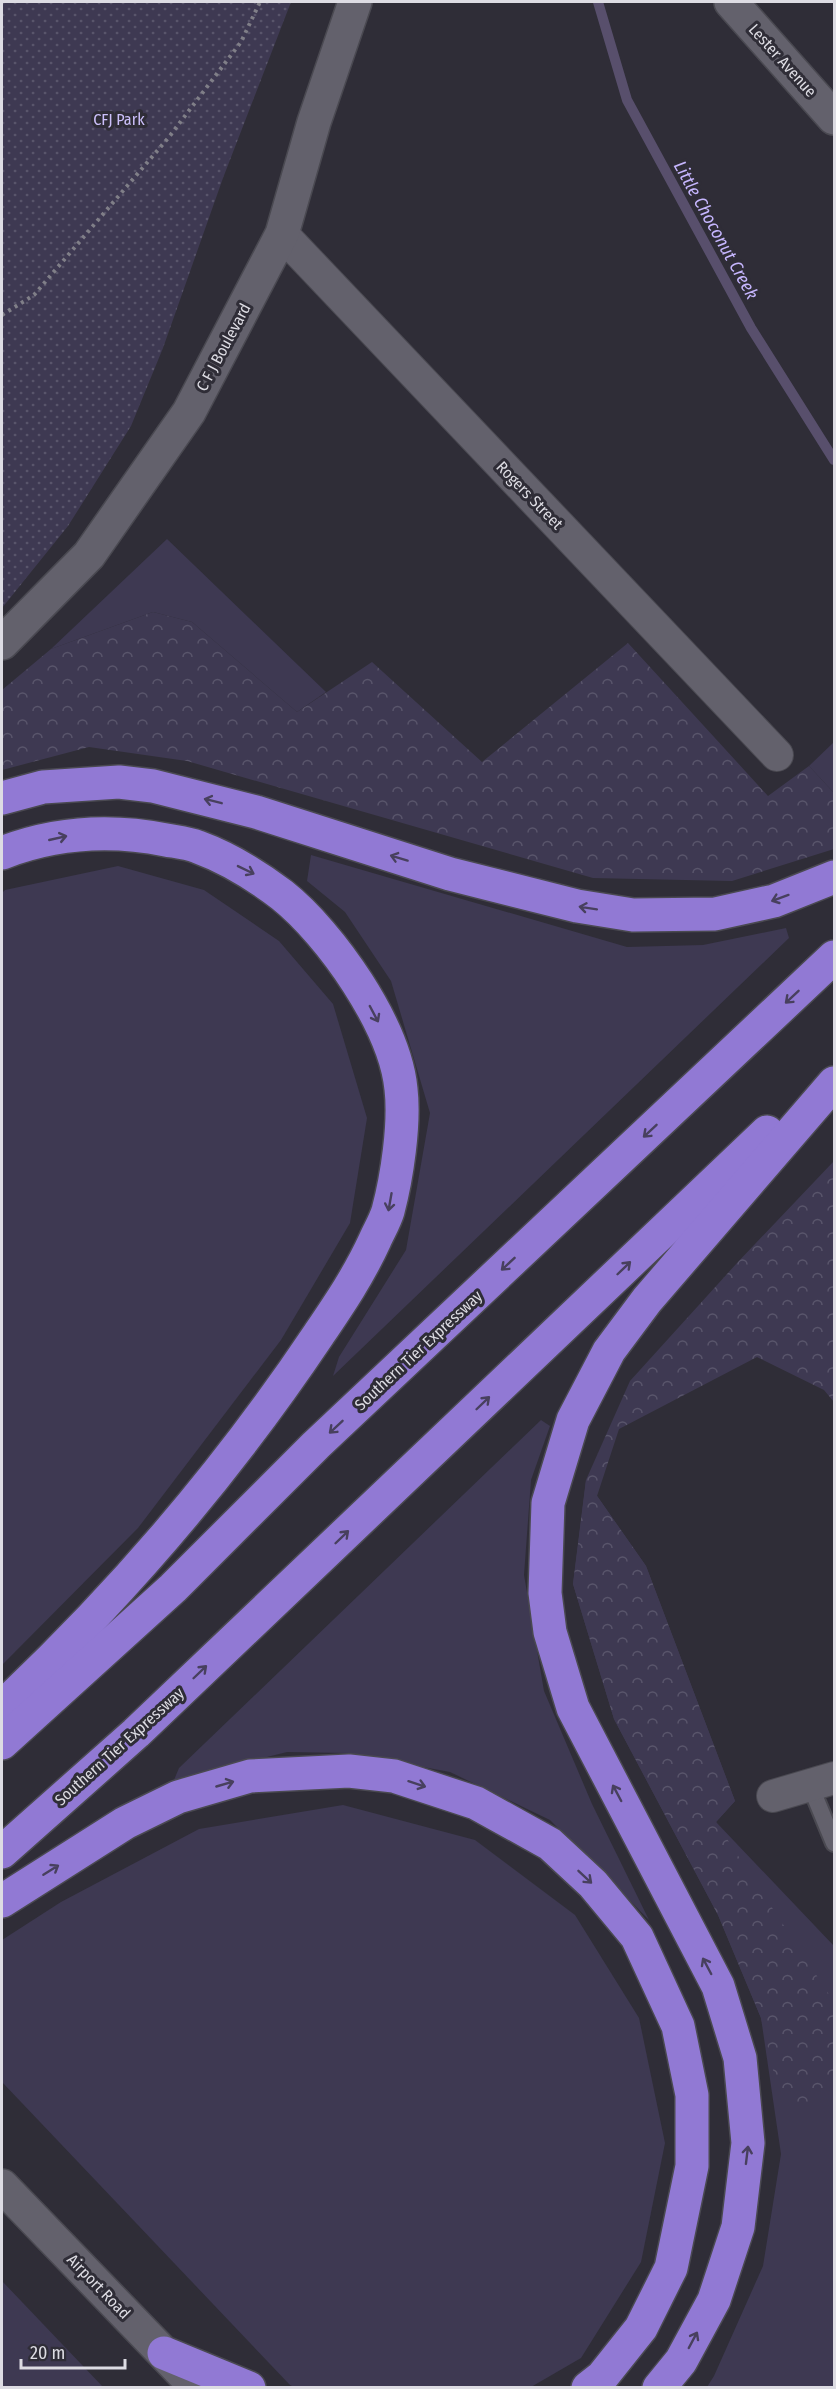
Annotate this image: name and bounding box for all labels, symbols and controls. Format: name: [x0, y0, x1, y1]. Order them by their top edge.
street label: Lester Avenue: [745, 20, 820, 101]
park label: CFJ Park: [93, 110, 145, 129]
water label: Little Choconut Creek: [669, 157, 763, 303]
street label: C F J Boulevard: [192, 300, 255, 394]
street label: Rogers Street: [492, 457, 567, 534]
one-way arrow: [203, 795, 222, 807]
one-way arrow: [48, 832, 67, 844]
one-way arrow: [390, 851, 409, 862]
one-way arrow: [236, 865, 254, 877]
one-way arrow: [771, 894, 790, 905]
one-way arrow: [578, 902, 598, 913]
one-way arrow: [785, 990, 800, 1004]
one-way arrow: [369, 1004, 380, 1022]
one-way arrow: [643, 1123, 658, 1138]
one-way arrow: [384, 1192, 395, 1211]
one-way arrow: [501, 1257, 516, 1272]
one-way arrow: [616, 1262, 631, 1276]
street label: Southern Tier Expressway: [351, 1286, 487, 1414]
one-way arrow: [475, 1395, 490, 1410]
one-way arrow: [328, 1420, 343, 1434]
one-way arrow: [334, 1530, 349, 1544]
one-way arrow: [193, 1664, 208, 1679]
street label: Southern Tier Expressway: [51, 1683, 188, 1809]
one-way arrow: [215, 1778, 234, 1789]
one-way arrow: [407, 1779, 426, 1790]
one-way arrow: [611, 1785, 623, 1802]
one-way arrow: [42, 1863, 59, 1875]
one-way arrow: [578, 1870, 593, 1884]
one-way arrow: [701, 1957, 713, 1975]
one-way arrow: [741, 2145, 752, 2165]
street label: Airport Road: [63, 2250, 134, 2323]
one-way arrow: [687, 2331, 699, 2349]
scale bar: [21, 2332, 124, 2370]
text: 20 m: [30, 2342, 65, 2364]

